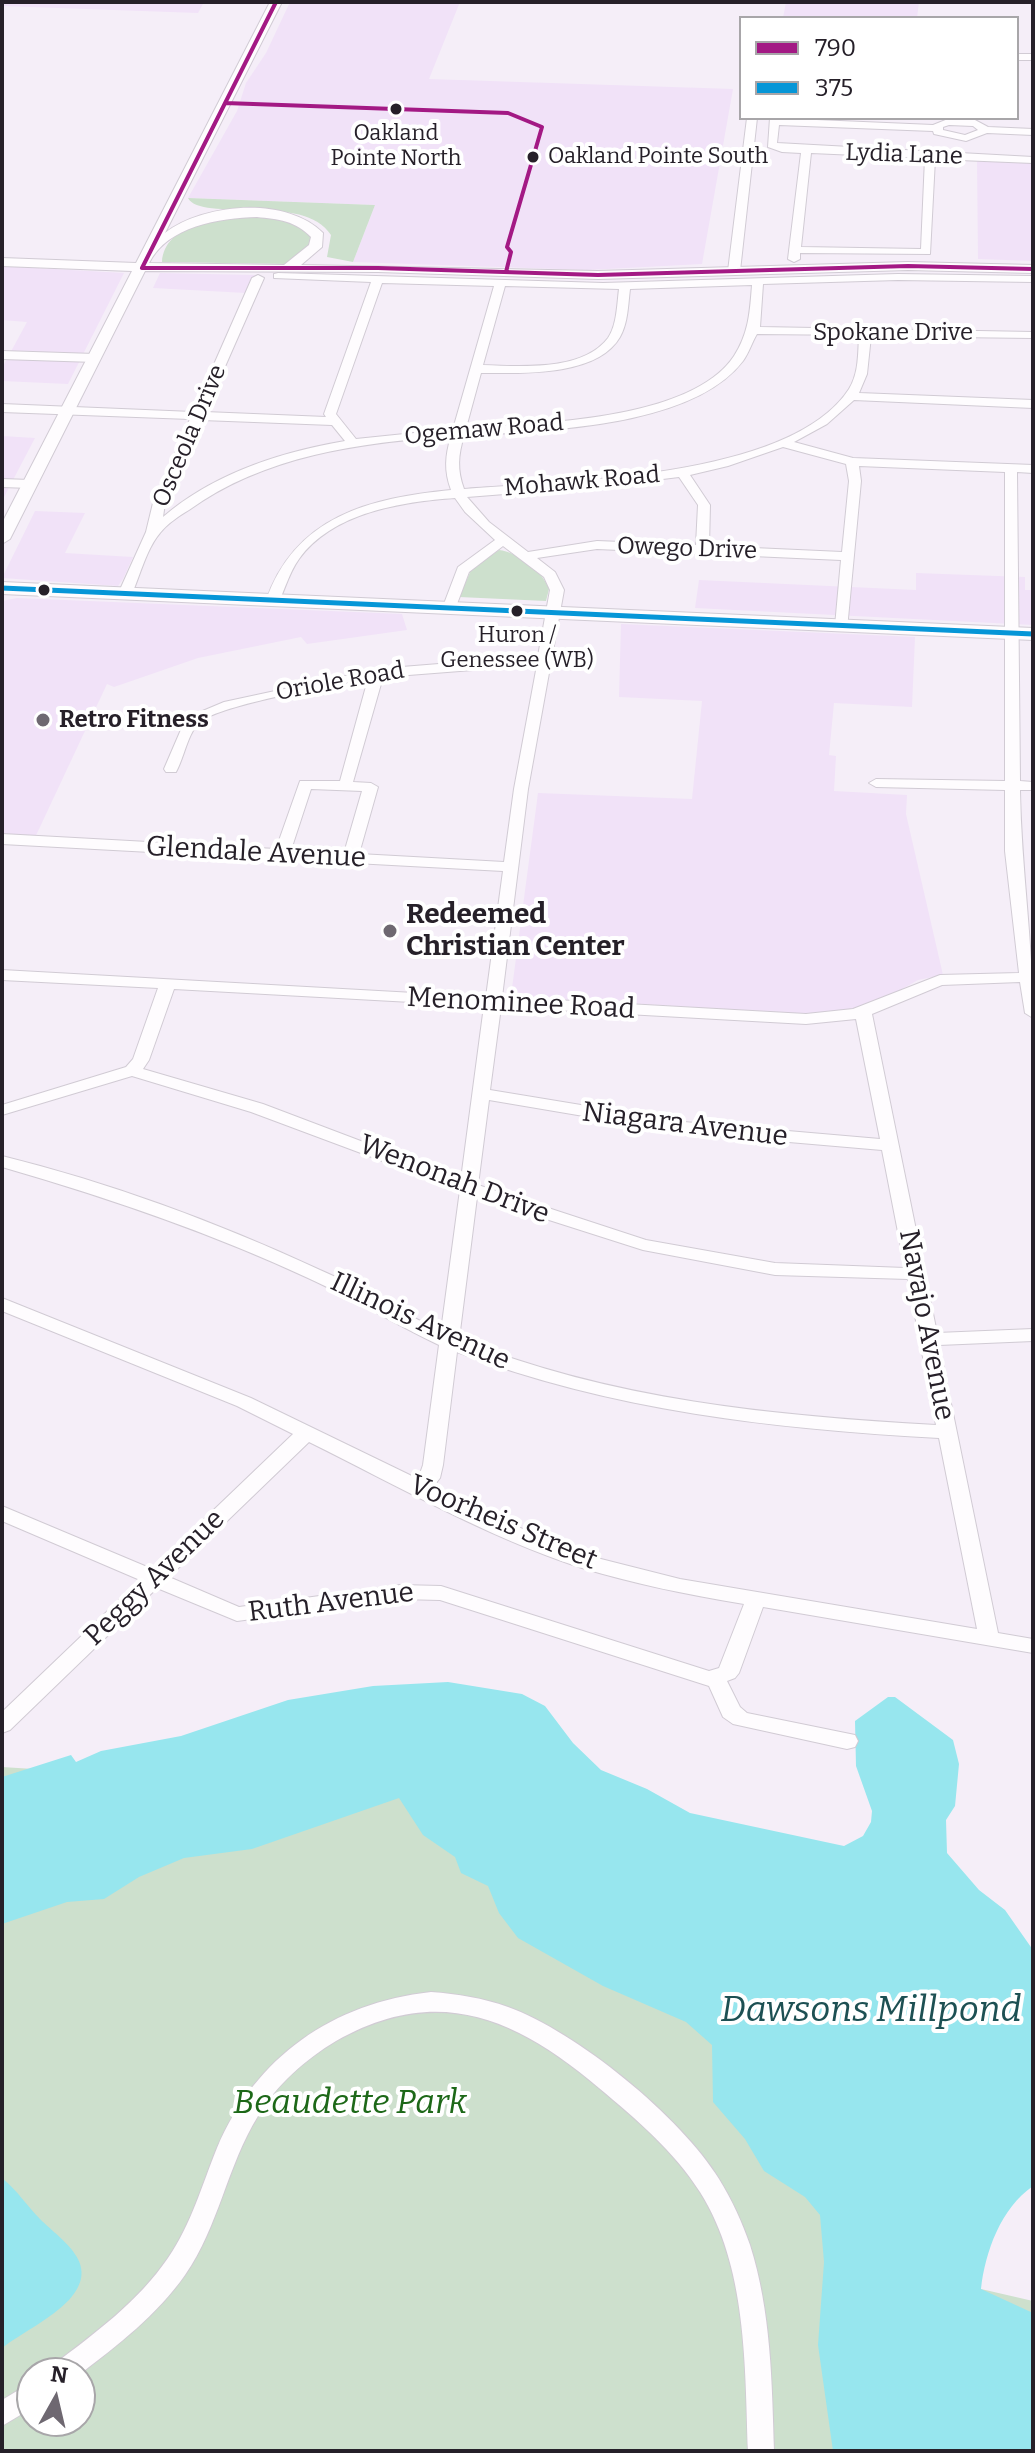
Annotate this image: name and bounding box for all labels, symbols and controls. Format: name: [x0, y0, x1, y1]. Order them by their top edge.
legend: [739, 16, 1019, 120]
text: 790: [815, 34, 856, 62]
text: 375: [815, 74, 853, 102]
marker: Oakland Pointe North: [388, 101, 404, 117]
place label: Oakland Pointe North: [331, 121, 461, 172]
street label: Lydia Lane: [845, 139, 963, 171]
place label: Oakland Pointe South: [548, 144, 768, 170]
marker: Oakland Pointe South: [525, 149, 541, 165]
street label: Spokane Drive: [813, 319, 973, 347]
street label: Osceola Drive: [147, 361, 233, 511]
street label: Ogemaw Road: [403, 409, 565, 451]
street label: Mohawk Road: [503, 461, 661, 503]
street label: Owego Drive: [616, 532, 758, 566]
unlabelled marker: [36, 582, 52, 598]
marker: Huron / Genessee (WB): [509, 603, 525, 619]
place label: Huron / Genessee (WB): [440, 623, 594, 674]
street label: Oriole Road: [273, 657, 407, 707]
place label: Retro Fitness: [59, 706, 209, 734]
marker: Retro Fitness: [34, 711, 52, 729]
street label: Glendale Avenue: [145, 830, 367, 876]
place label: Redeemed Christian Center: [406, 898, 625, 964]
marker: Redeemed Christian Center: [381, 922, 399, 940]
street label: Menominee Road: [406, 981, 636, 1027]
street label: Niagara Avenue: [580, 1096, 790, 1154]
street label: Wenonah Drive: [354, 1128, 554, 1232]
street label: Navajo Avenue: [891, 1227, 961, 1423]
street label: Illinois Avenue: [325, 1266, 515, 1378]
street label: Voorheis Street: [404, 1468, 602, 1578]
street label: Peggy Avenue: [78, 1503, 232, 1653]
street label: Ruth Avenue: [246, 1576, 416, 1630]
water label: Dawsons Millpond: [720, 1989, 1022, 2033]
park label: Beaudette Park: [233, 2084, 467, 2124]
north arrow: [16, 2357, 96, 2437]
text: N: [49, 2360, 69, 2389]

